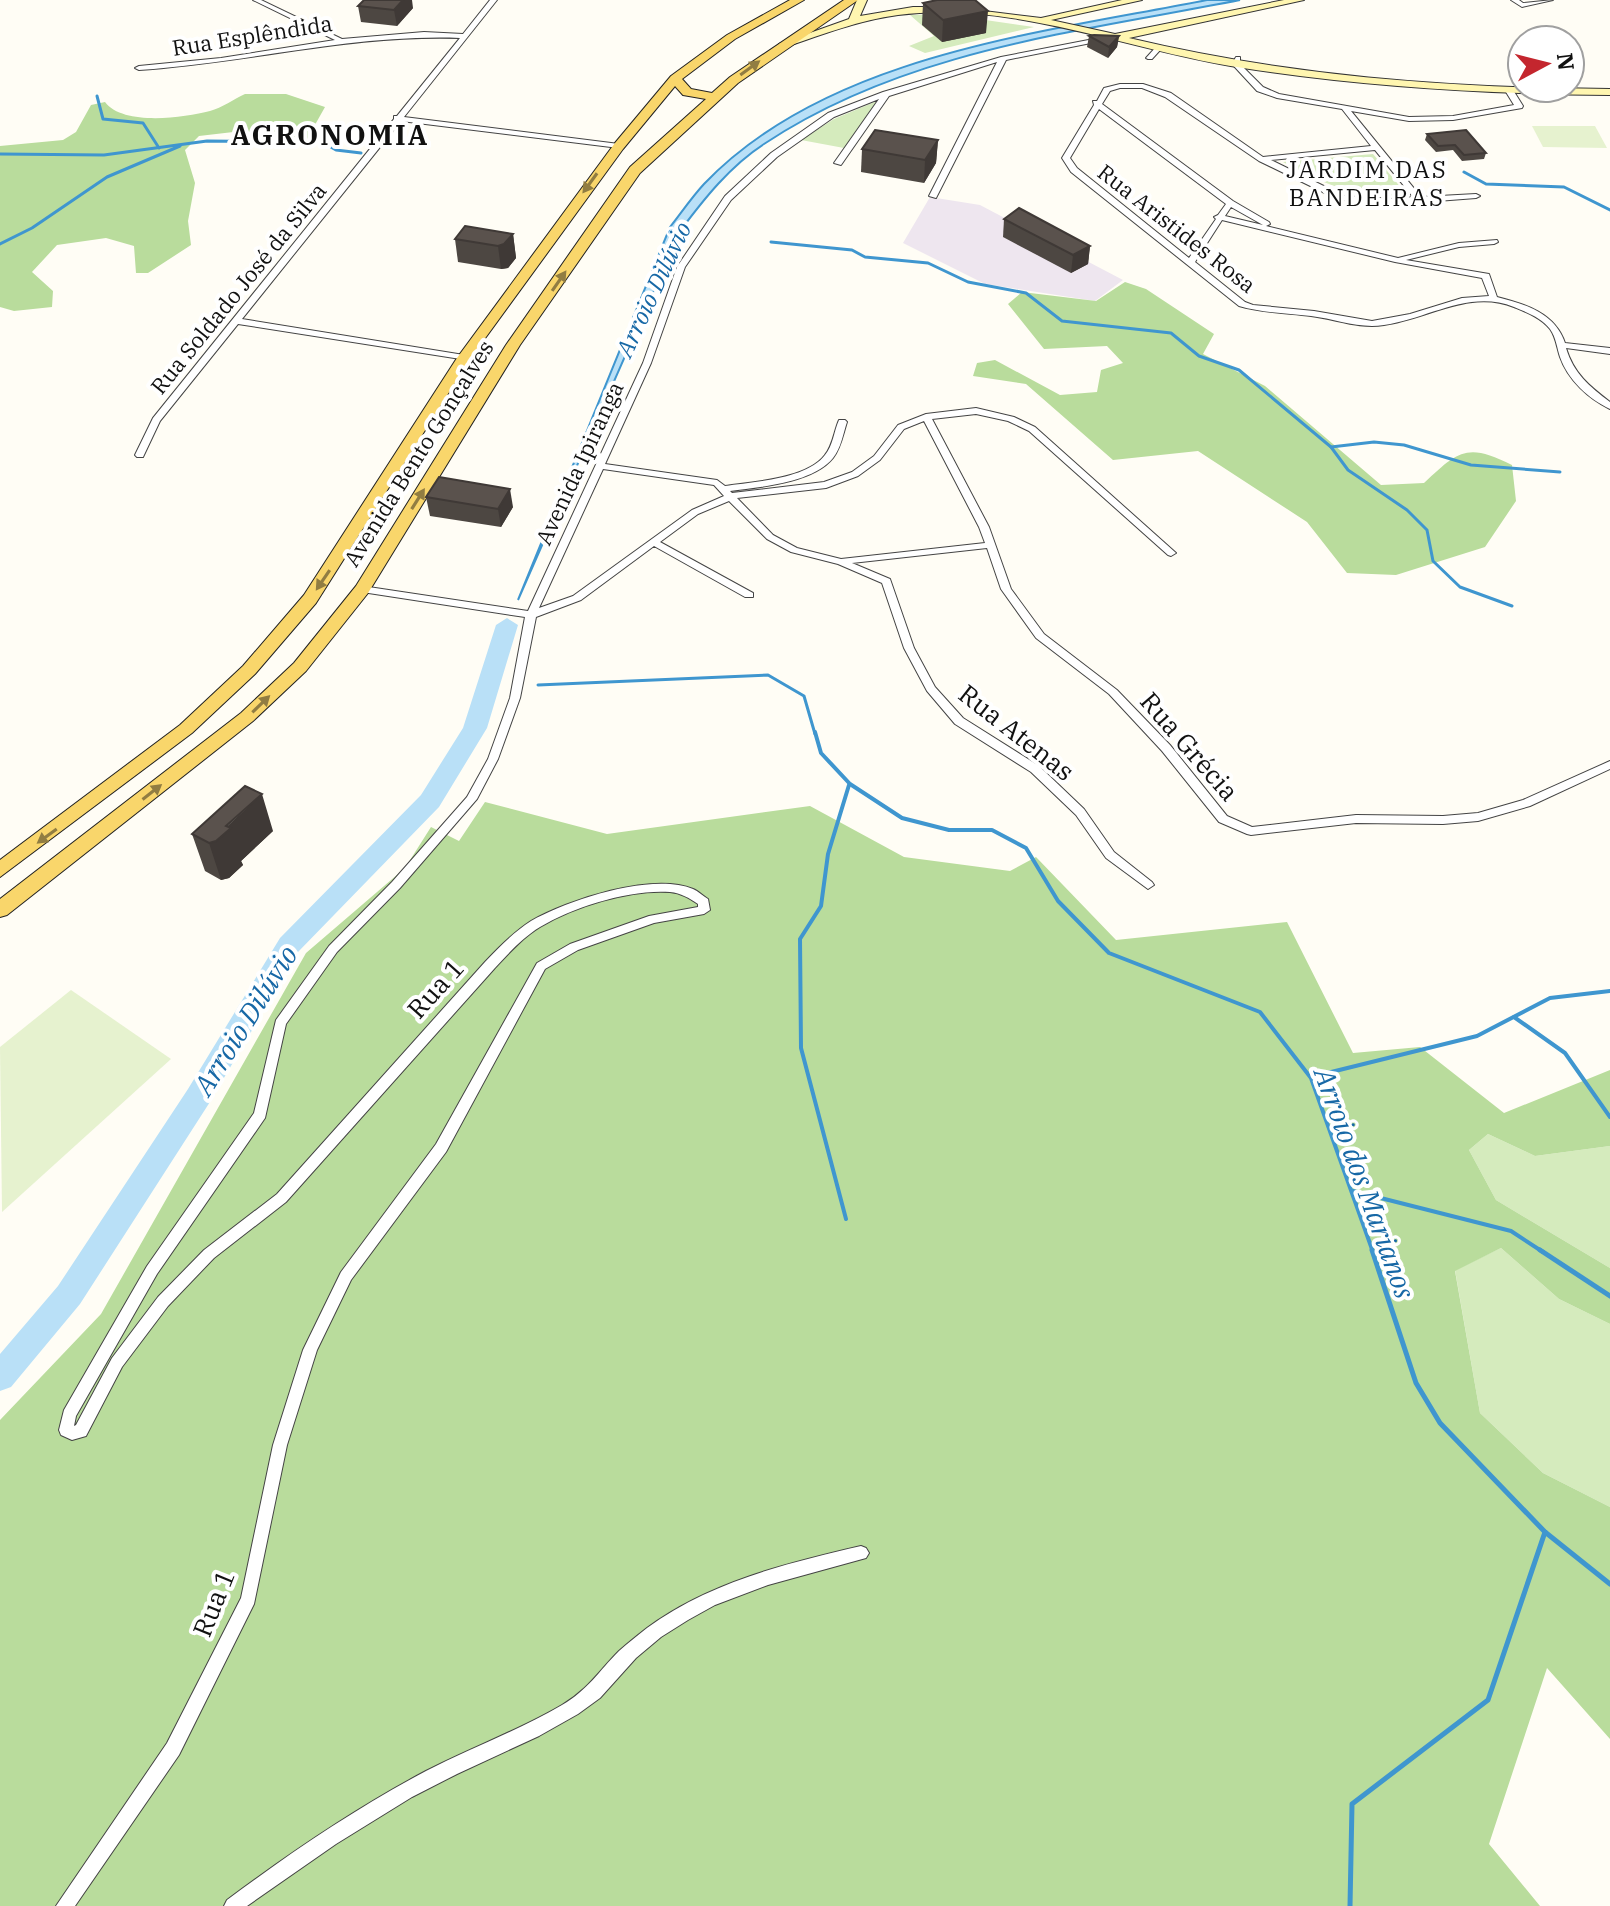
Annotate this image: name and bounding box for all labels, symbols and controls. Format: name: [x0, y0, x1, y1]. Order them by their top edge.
street label: Rua Esplêndida: [170, 8, 334, 62]
north arrow: [1506, 24, 1586, 104]
text: N: [1551, 51, 1582, 72]
one-way arrow: [740, 61, 761, 76]
district label: AGRONOMIA: [231, 116, 429, 153]
district label: JARDIM DAS BANDEIRAS: [1286, 153, 1448, 213]
street label: Rua Aristides Rosa: [1092, 157, 1262, 299]
one-way arrow: [582, 172, 598, 194]
street label: Rua Soldado José da Silva: [144, 176, 332, 400]
water label: Arroio Dilúvio: [607, 216, 698, 364]
one-way arrow: [551, 270, 566, 291]
street label: Avenida Bento Gonçalves: [336, 334, 500, 572]
street label: Avenida Ipiranga: [528, 377, 630, 549]
one-way arrow: [411, 488, 425, 510]
one-way arrow: [316, 569, 331, 591]
street label: Rua Atenas: [952, 676, 1082, 788]
street label: Rua Grécia: [1133, 684, 1247, 808]
one-way arrow: [251, 696, 270, 714]
one-way arrow: [142, 785, 162, 801]
one-way arrow: [36, 827, 57, 843]
water label: Arroio Dilúvio: [183, 938, 306, 1103]
street label: Rua 1: [399, 951, 471, 1025]
water label: Arroio dos Marianos: [1305, 1061, 1424, 1304]
street label: Rua 1: [184, 1565, 242, 1641]

